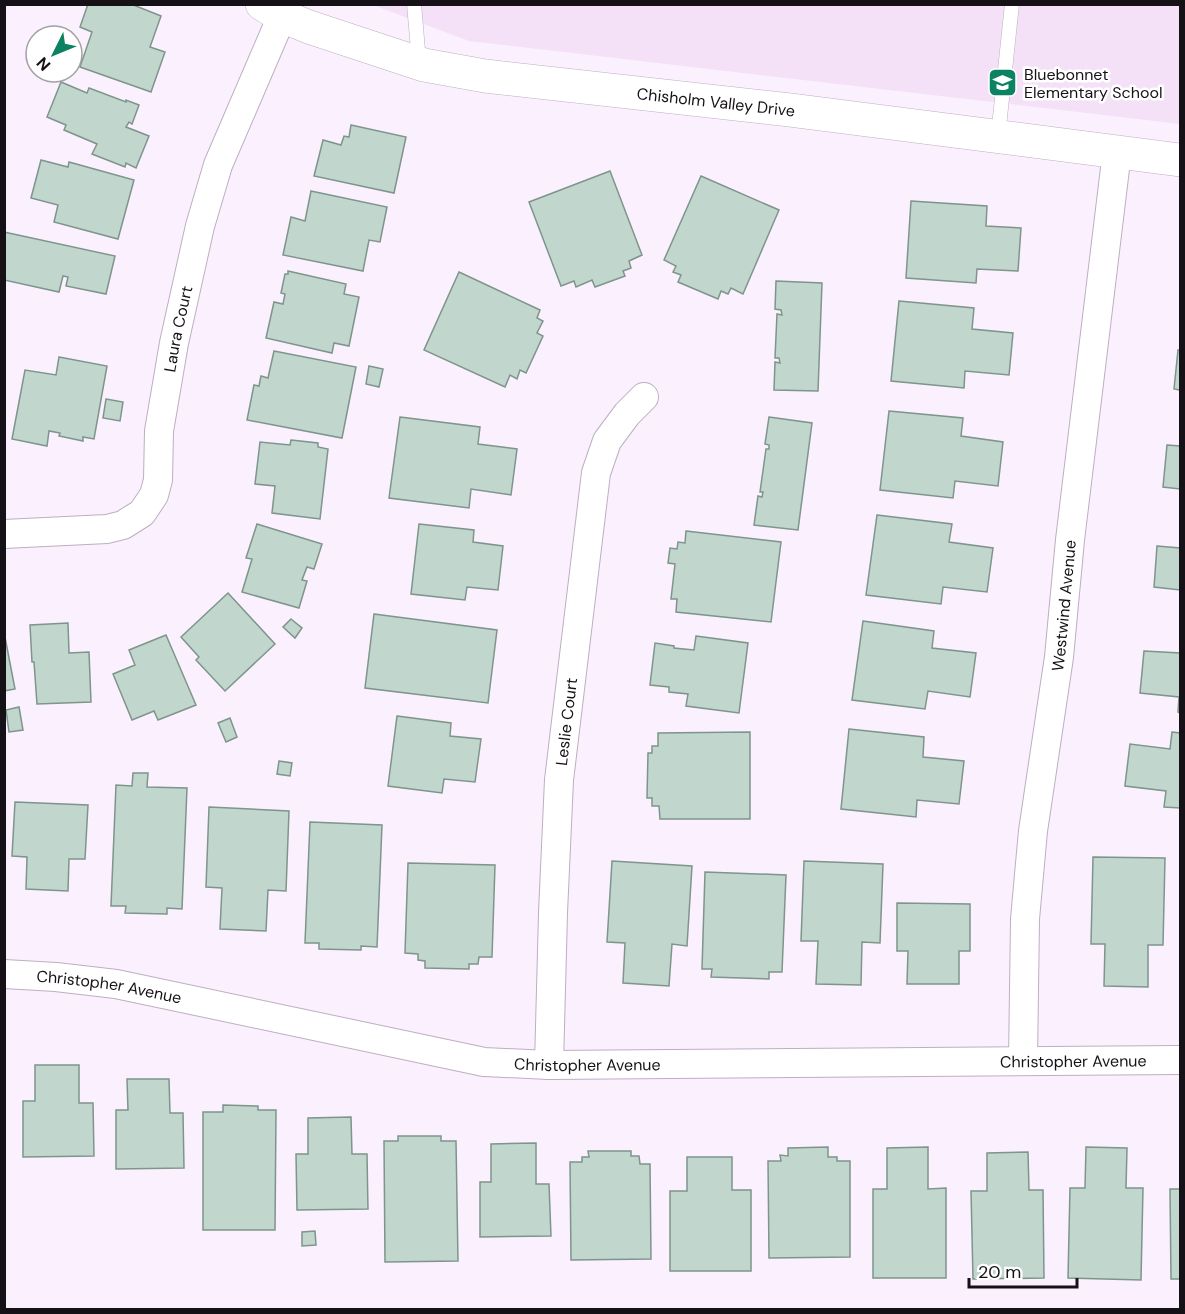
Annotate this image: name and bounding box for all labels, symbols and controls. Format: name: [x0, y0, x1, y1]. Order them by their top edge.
north arrow: [24, 24, 84, 84]
text: N: [32, 52, 55, 75]
place label: Bluebonnet Elementary School: [1024, 64, 1162, 103]
school or university icon: Bluebonnet Elementary School: [987, 67, 1019, 99]
street label: Chisholm Valley Drive: [636, 83, 796, 122]
street label: Laura Court: [159, 284, 197, 374]
street label: Westwind Avenue: [1047, 539, 1081, 673]
street label: Leslie Court: [551, 677, 582, 767]
street label: Christopher Avenue: [36, 966, 183, 1009]
street label: Christopher Avenue: [1000, 1050, 1147, 1072]
street label: Christopher Avenue: [513, 1053, 661, 1076]
scale bar: [969, 1251, 1077, 1289]
text: 20 m: [978, 1260, 1021, 1284]

